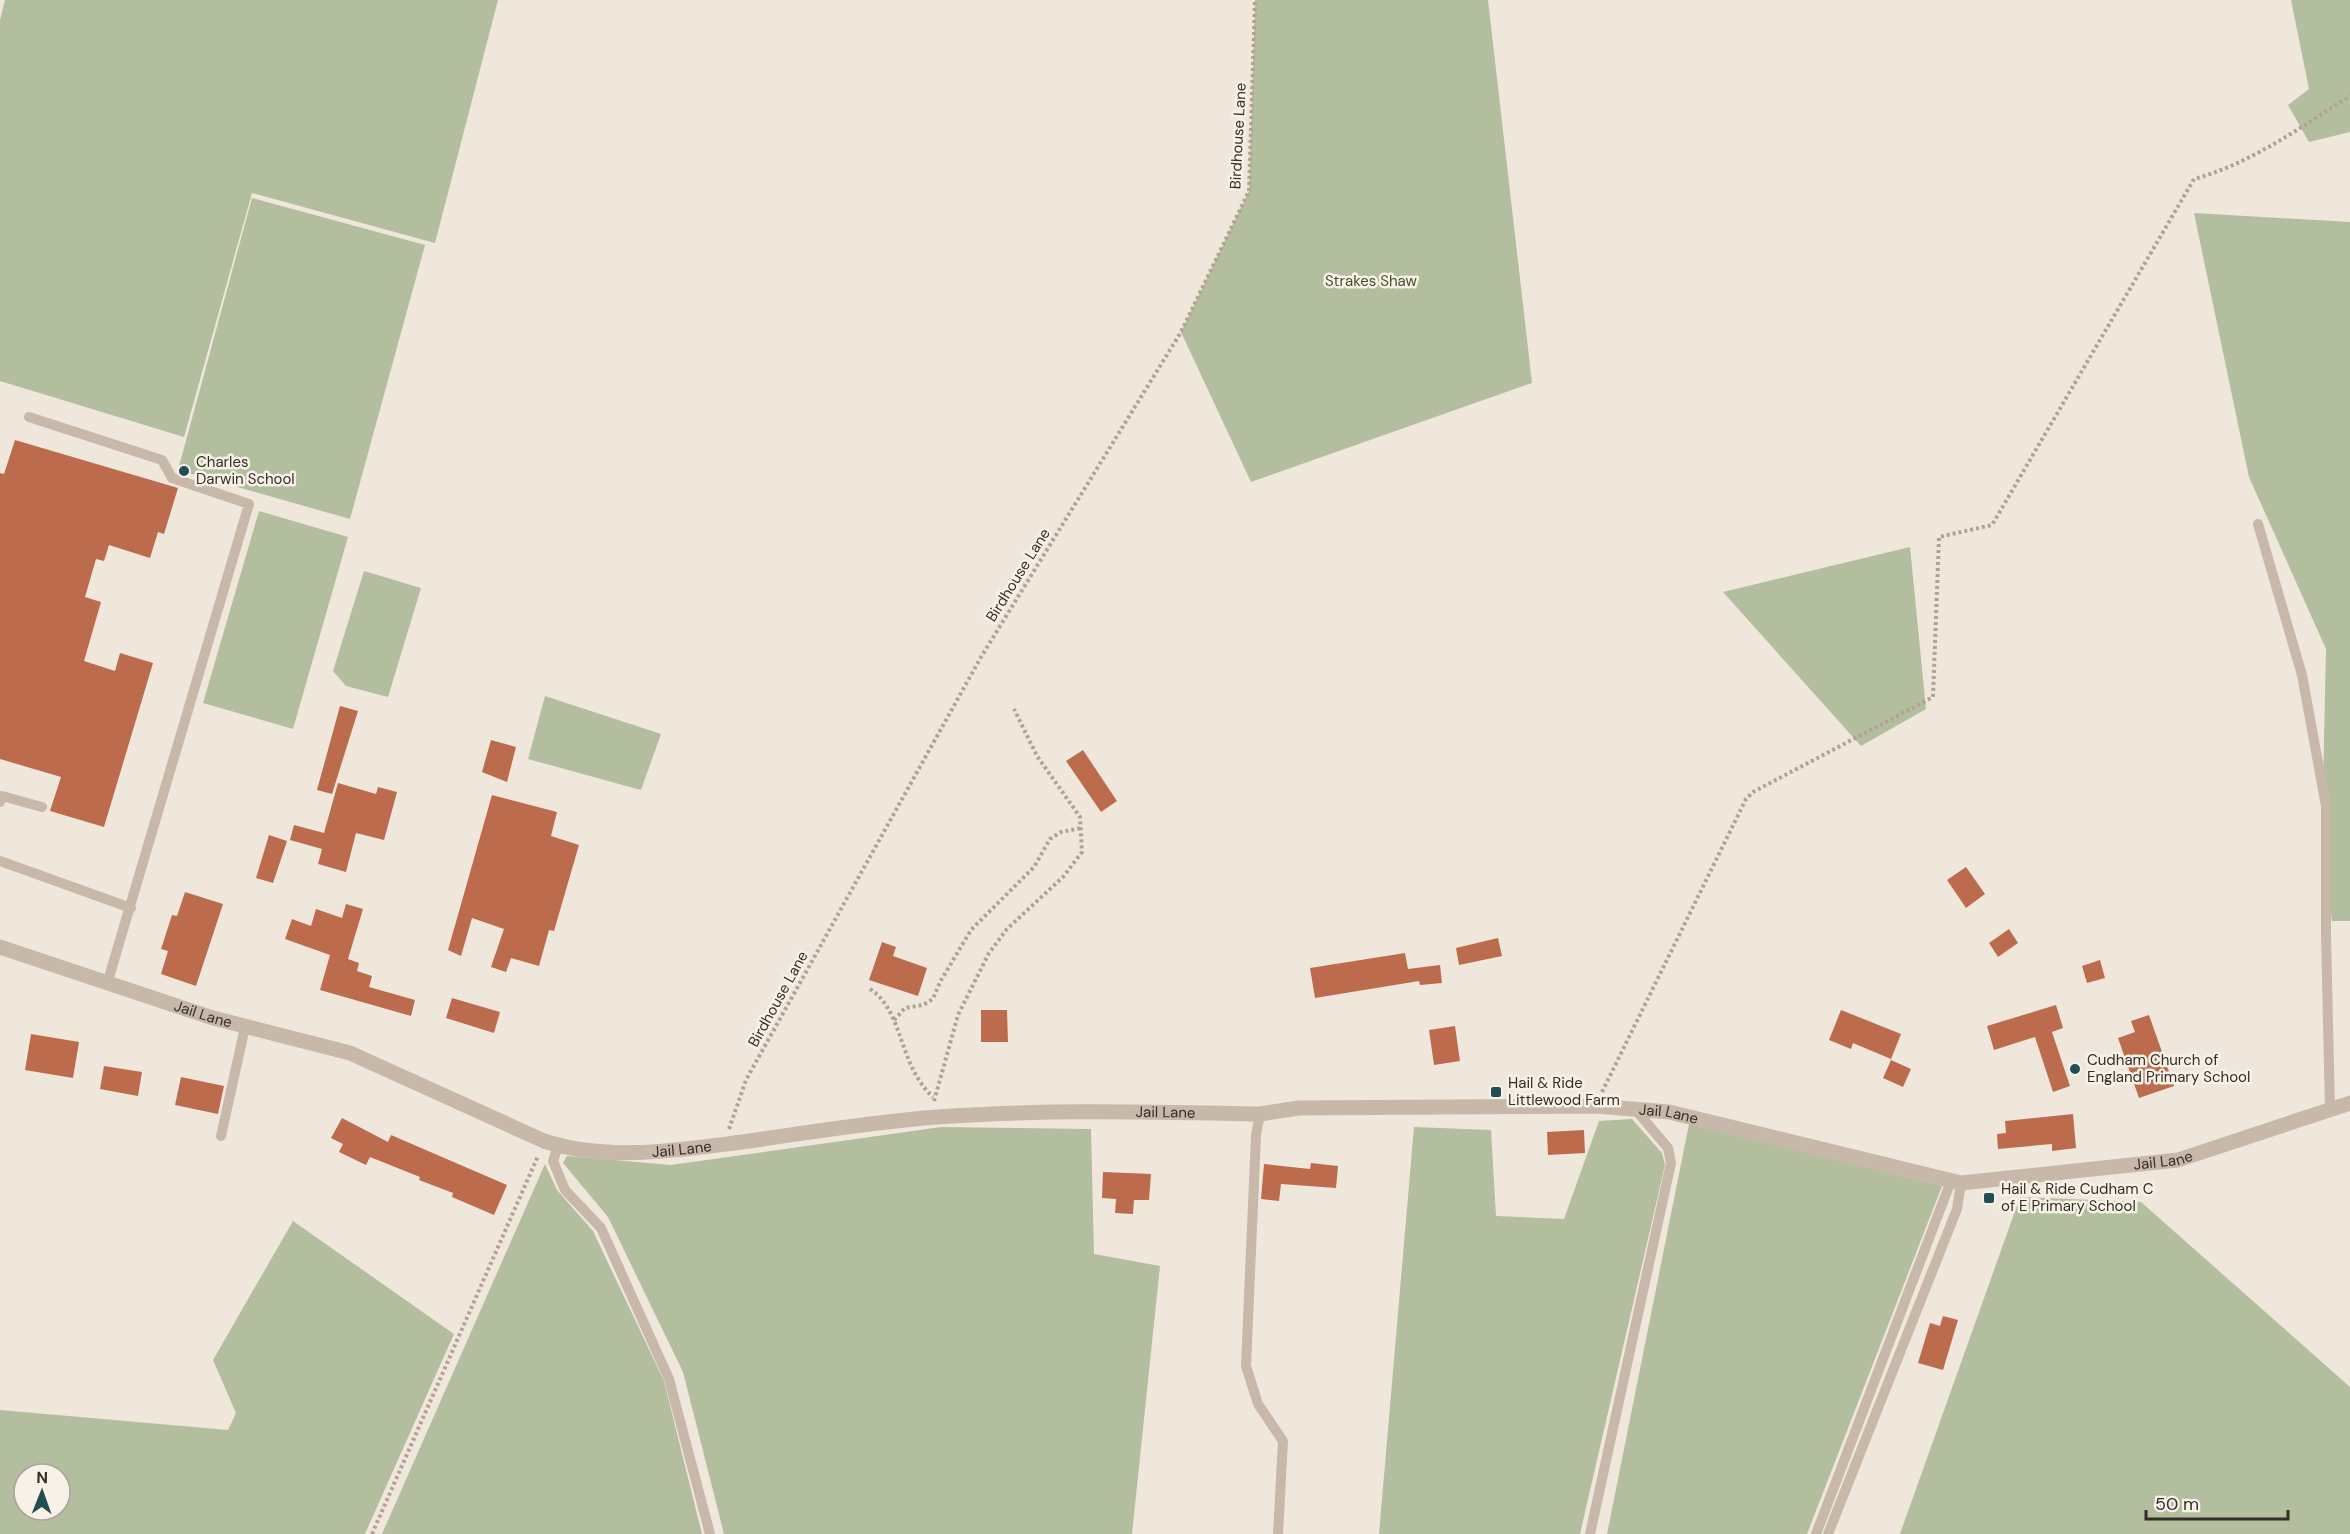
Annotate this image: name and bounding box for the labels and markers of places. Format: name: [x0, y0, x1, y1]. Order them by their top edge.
place label: Charles Darwin School: [196, 452, 295, 489]
marker: Charles Darwin School: [177, 464, 191, 478]
place label: Cudham Church of England Primary School: [2087, 1050, 2250, 1087]
marker: Cudham Church of England Primary School: [2068, 1062, 2082, 1076]
place label: Hail & Ride Littlewood Farm: [1508, 1073, 1620, 1110]
marker: Hail & Ride Littlewood Farm: [1489, 1085, 1503, 1099]
place label: Hail & Ride Cudham C of E Primary School: [2001, 1179, 2154, 1216]
marker: Hail & Ride Cudham C of E Primary School: [1982, 1191, 1996, 1205]

